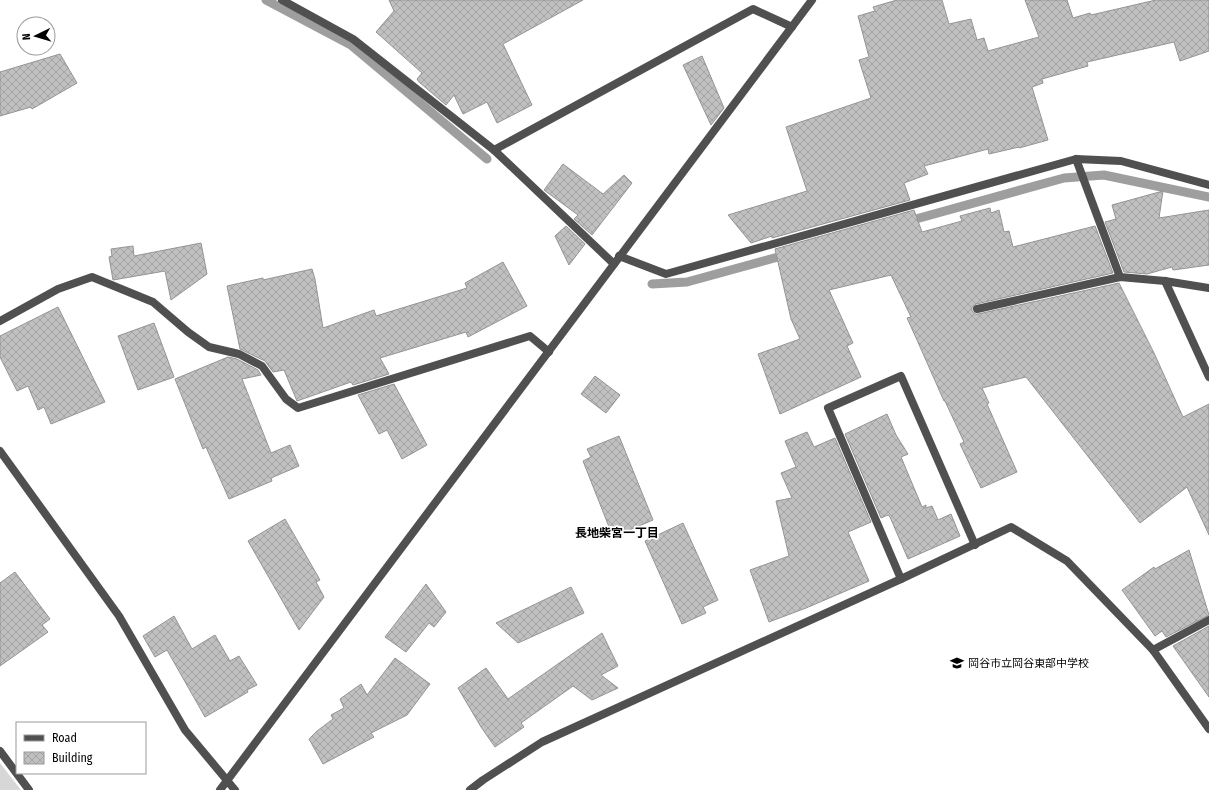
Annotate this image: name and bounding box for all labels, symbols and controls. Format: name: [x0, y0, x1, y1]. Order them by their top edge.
north arrow: [16, 16, 56, 56]
text: N: [20, 33, 33, 41]
district label: 長地柴宮一丁目: [575, 526, 659, 540]
school or university icon: 岡谷市立岡谷東部中学校: [949, 655, 965, 671]
place label: 岡谷市立岡谷東部中学校: [968, 657, 1089, 670]
legend: [16, 722, 146, 774]
text: Road: [52, 731, 77, 745]
text: Building: [52, 751, 93, 765]

